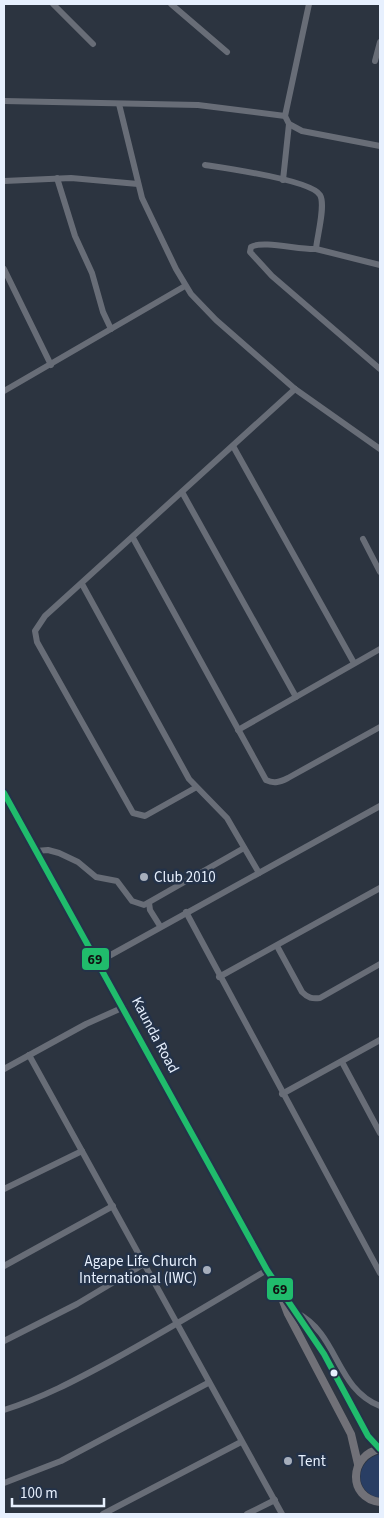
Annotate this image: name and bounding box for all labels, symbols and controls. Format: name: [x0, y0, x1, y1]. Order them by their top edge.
place label: Club 2010: [154, 867, 216, 888]
marker: Club 2010: [138, 871, 150, 883]
line badge: 69: [81, 947, 110, 971]
text: 69: [88, 950, 102, 970]
street label: Kaunda Road: [126, 993, 184, 1077]
place label: Agape Life Church International (IWC): [79, 1251, 197, 1289]
marker: Agape Life Church International (IWC): [201, 1264, 213, 1276]
line badge: 69: [266, 1277, 294, 1301]
text: 69: [273, 1280, 287, 1300]
unlabelled marker: [329, 1368, 339, 1378]
place label: Tent: [298, 1451, 326, 1472]
marker: Tent: [282, 1455, 294, 1467]
scale bar: [12, 1476, 105, 1508]
text: 100 m: [20, 1483, 58, 1504]

